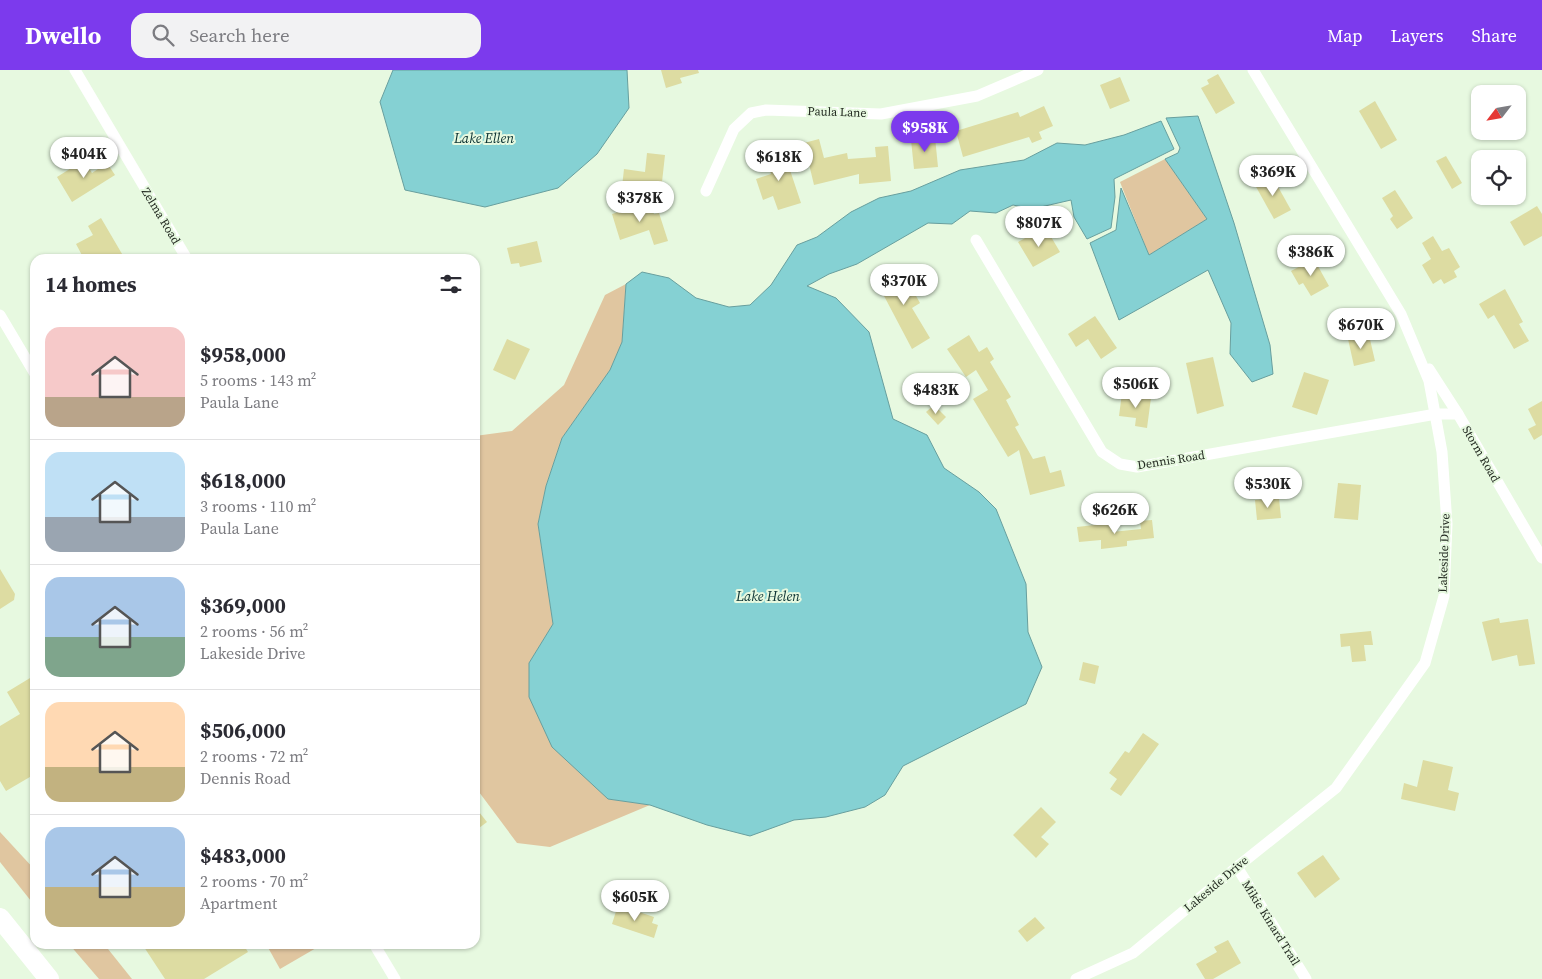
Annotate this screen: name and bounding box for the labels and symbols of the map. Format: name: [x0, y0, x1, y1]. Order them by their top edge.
north arrow: [1471, 85, 1526, 140]
street label: Paula Lane: [807, 103, 867, 121]
pin: $958K: [890, 111, 960, 153]
water label: Lake Ellen: [453, 128, 514, 148]
pin: $404K: [49, 136, 119, 179]
pin: $618K: [744, 140, 814, 182]
pin: $369K: [1238, 154, 1308, 197]
pin: $378K: [605, 180, 675, 223]
street label: Zelma Road: [138, 185, 184, 247]
pin: $807K: [1004, 206, 1074, 248]
pin: $386K: [1276, 234, 1346, 277]
pin: $370K: [869, 264, 939, 306]
pin: $670K: [1326, 308, 1396, 350]
pin: $506K: [1101, 366, 1171, 409]
pin: $483K: [901, 372, 971, 415]
street label: Storm Road: [1458, 423, 1504, 485]
street label: Dennis Road: [1136, 447, 1206, 473]
pin: $530K: [1233, 466, 1303, 509]
pin: $626K: [1080, 492, 1150, 535]
street label: Lakeside Drive: [1435, 513, 1453, 593]
water label: Lake Helen: [735, 586, 800, 606]
street label: Lakeside Drive: [1181, 852, 1251, 916]
street label: Mikie Kinard Trail: [1238, 877, 1304, 969]
pin: $605K: [600, 880, 670, 922]

